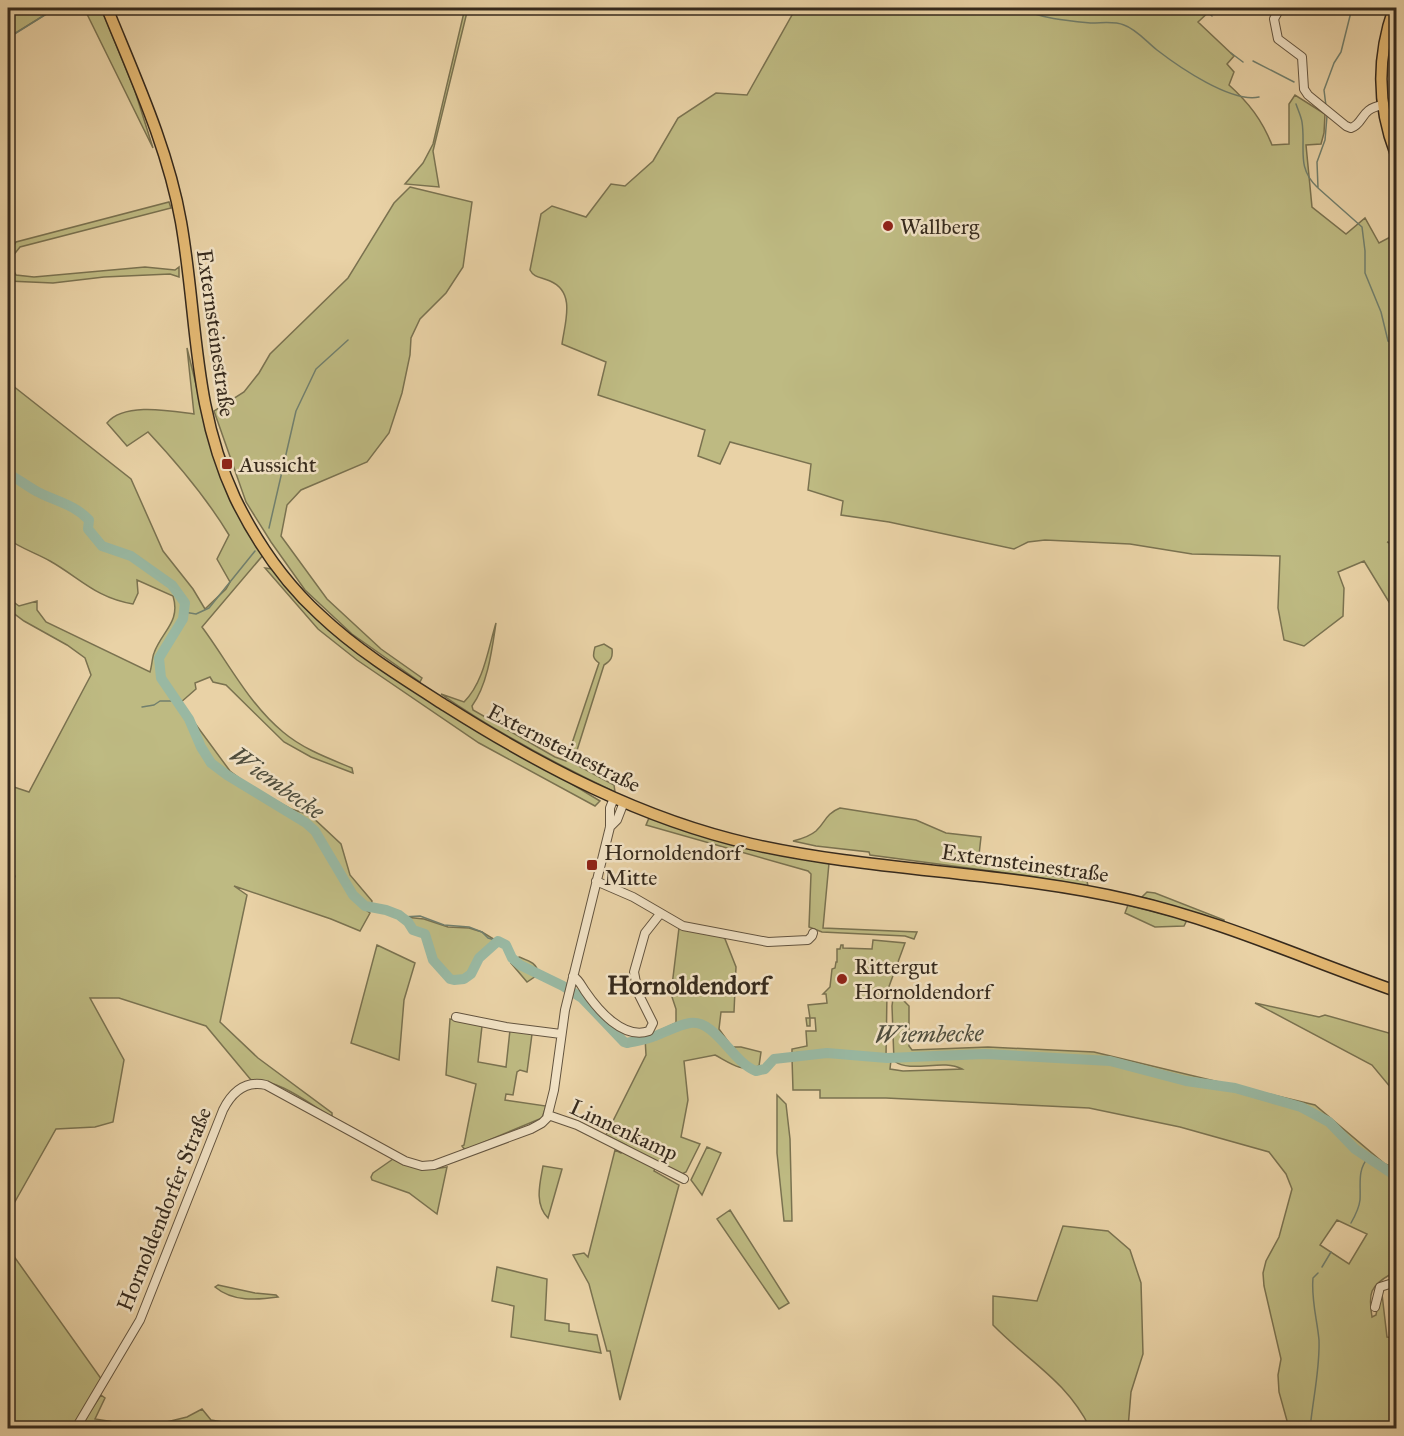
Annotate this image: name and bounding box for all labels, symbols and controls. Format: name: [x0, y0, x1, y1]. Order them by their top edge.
place label: Wallberg: [900, 213, 980, 240]
marker: Wallberg: [881, 219, 895, 233]
street label: Externsteinestraße: [191, 248, 241, 418]
place label: Aussicht: [238, 451, 317, 478]
marker: Aussicht: [220, 457, 234, 471]
street label: Externsteinestraße: [483, 698, 645, 798]
water label: Wiembecke: [224, 740, 331, 827]
street label: Externsteinestraße: [940, 838, 1110, 888]
place label: Hornoldendorf Mitte: [604, 839, 745, 891]
marker: Hornoldendorf Mitte: [585, 858, 599, 872]
place label: Rittergut Hornoldendorf: [854, 953, 995, 1005]
district label: Hornoldendorf: [607, 969, 773, 1001]
marker: Rittergut Hornoldendorf: [835, 972, 849, 986]
water label: Wiembecke: [874, 1018, 985, 1050]
street label: Linnenkamp: [566, 1093, 682, 1167]
street label: Hornoldendorfer Straße: [111, 1103, 217, 1315]

